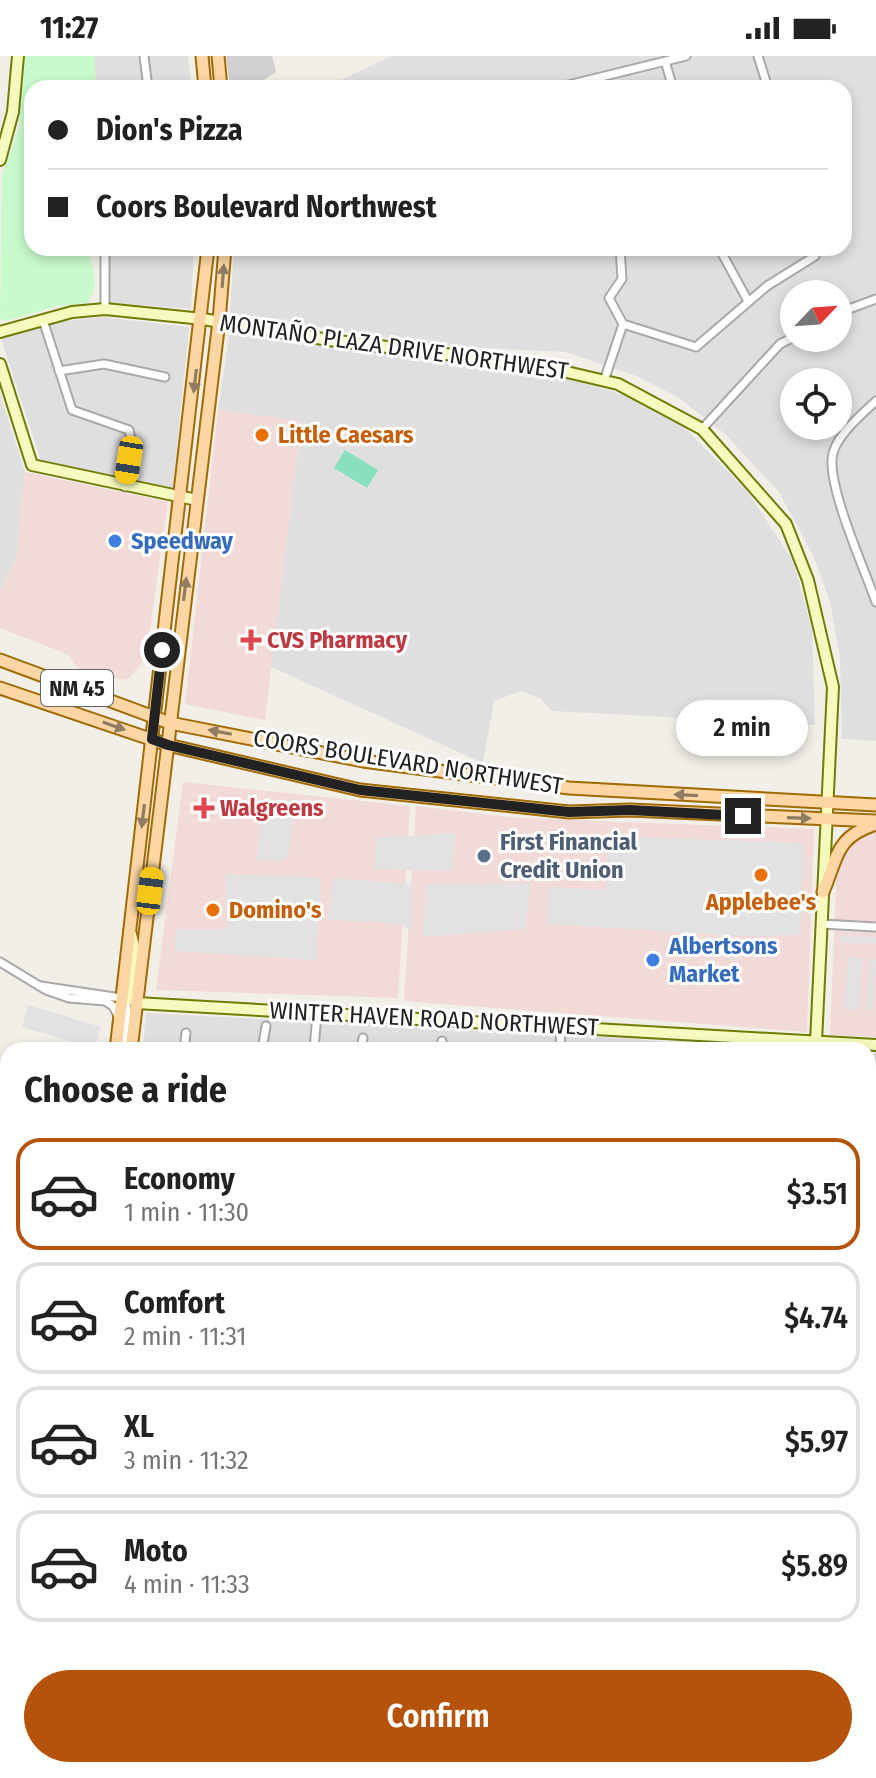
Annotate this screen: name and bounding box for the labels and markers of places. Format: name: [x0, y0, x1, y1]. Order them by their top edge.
place label: Little Caesars: [278, 421, 414, 449]
marker: Little Caesars: [253, 426, 271, 444]
place label: Speedway: [131, 527, 234, 555]
marker: Speedway: [106, 532, 124, 550]
place label: CVS Pharmacy: [267, 626, 408, 654]
marker: CVS Pharmacy: [242, 631, 260, 649]
place label: Walgreens: [220, 794, 324, 822]
marker: Walgreens: [195, 799, 213, 817]
place label: First Financial Credit Union: [500, 828, 637, 884]
marker: First Financial Credit Union: [475, 847, 493, 865]
marker: Applebee's: [752, 866, 770, 884]
place label: Applebee's: [705, 888, 817, 916]
place label: Domino's: [229, 896, 322, 924]
marker: Domino's: [204, 901, 222, 919]
place label: Albertsons Market: [668, 932, 778, 988]
marker: Albertsons Market: [644, 951, 662, 969]

